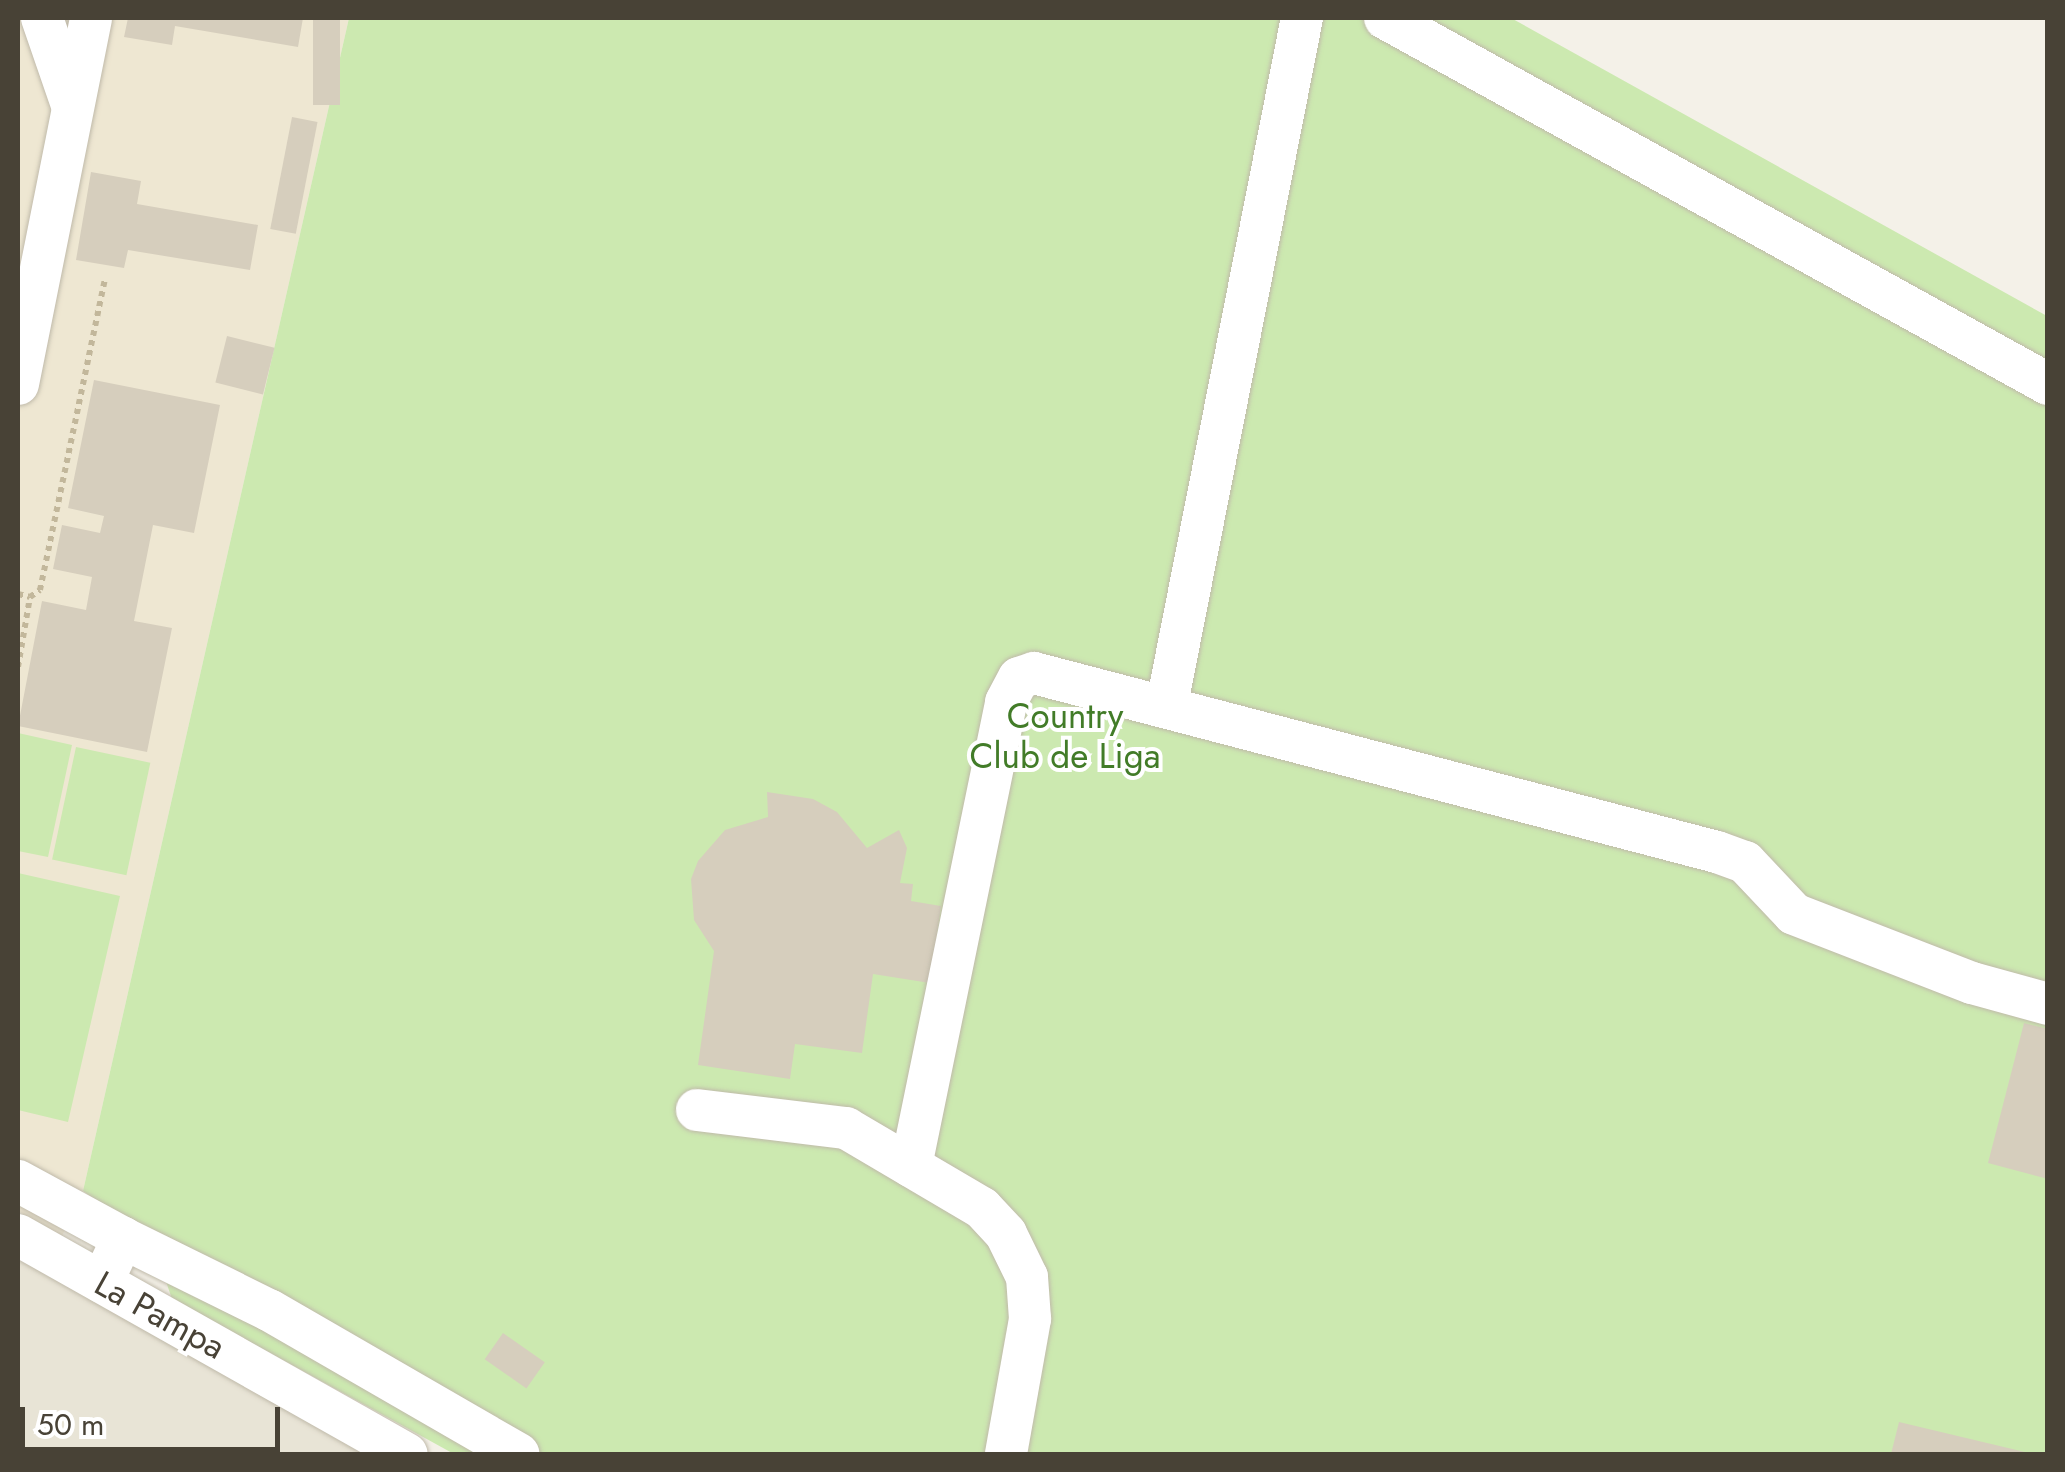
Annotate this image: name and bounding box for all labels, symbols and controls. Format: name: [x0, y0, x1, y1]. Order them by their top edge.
park label: Country Club de Liga: [970, 695, 1160, 777]
street label: La Pampa: [88, 1262, 232, 1368]
scale bar: [25, 1387, 285, 1449]
text: 50 m: [37, 1403, 104, 1446]

